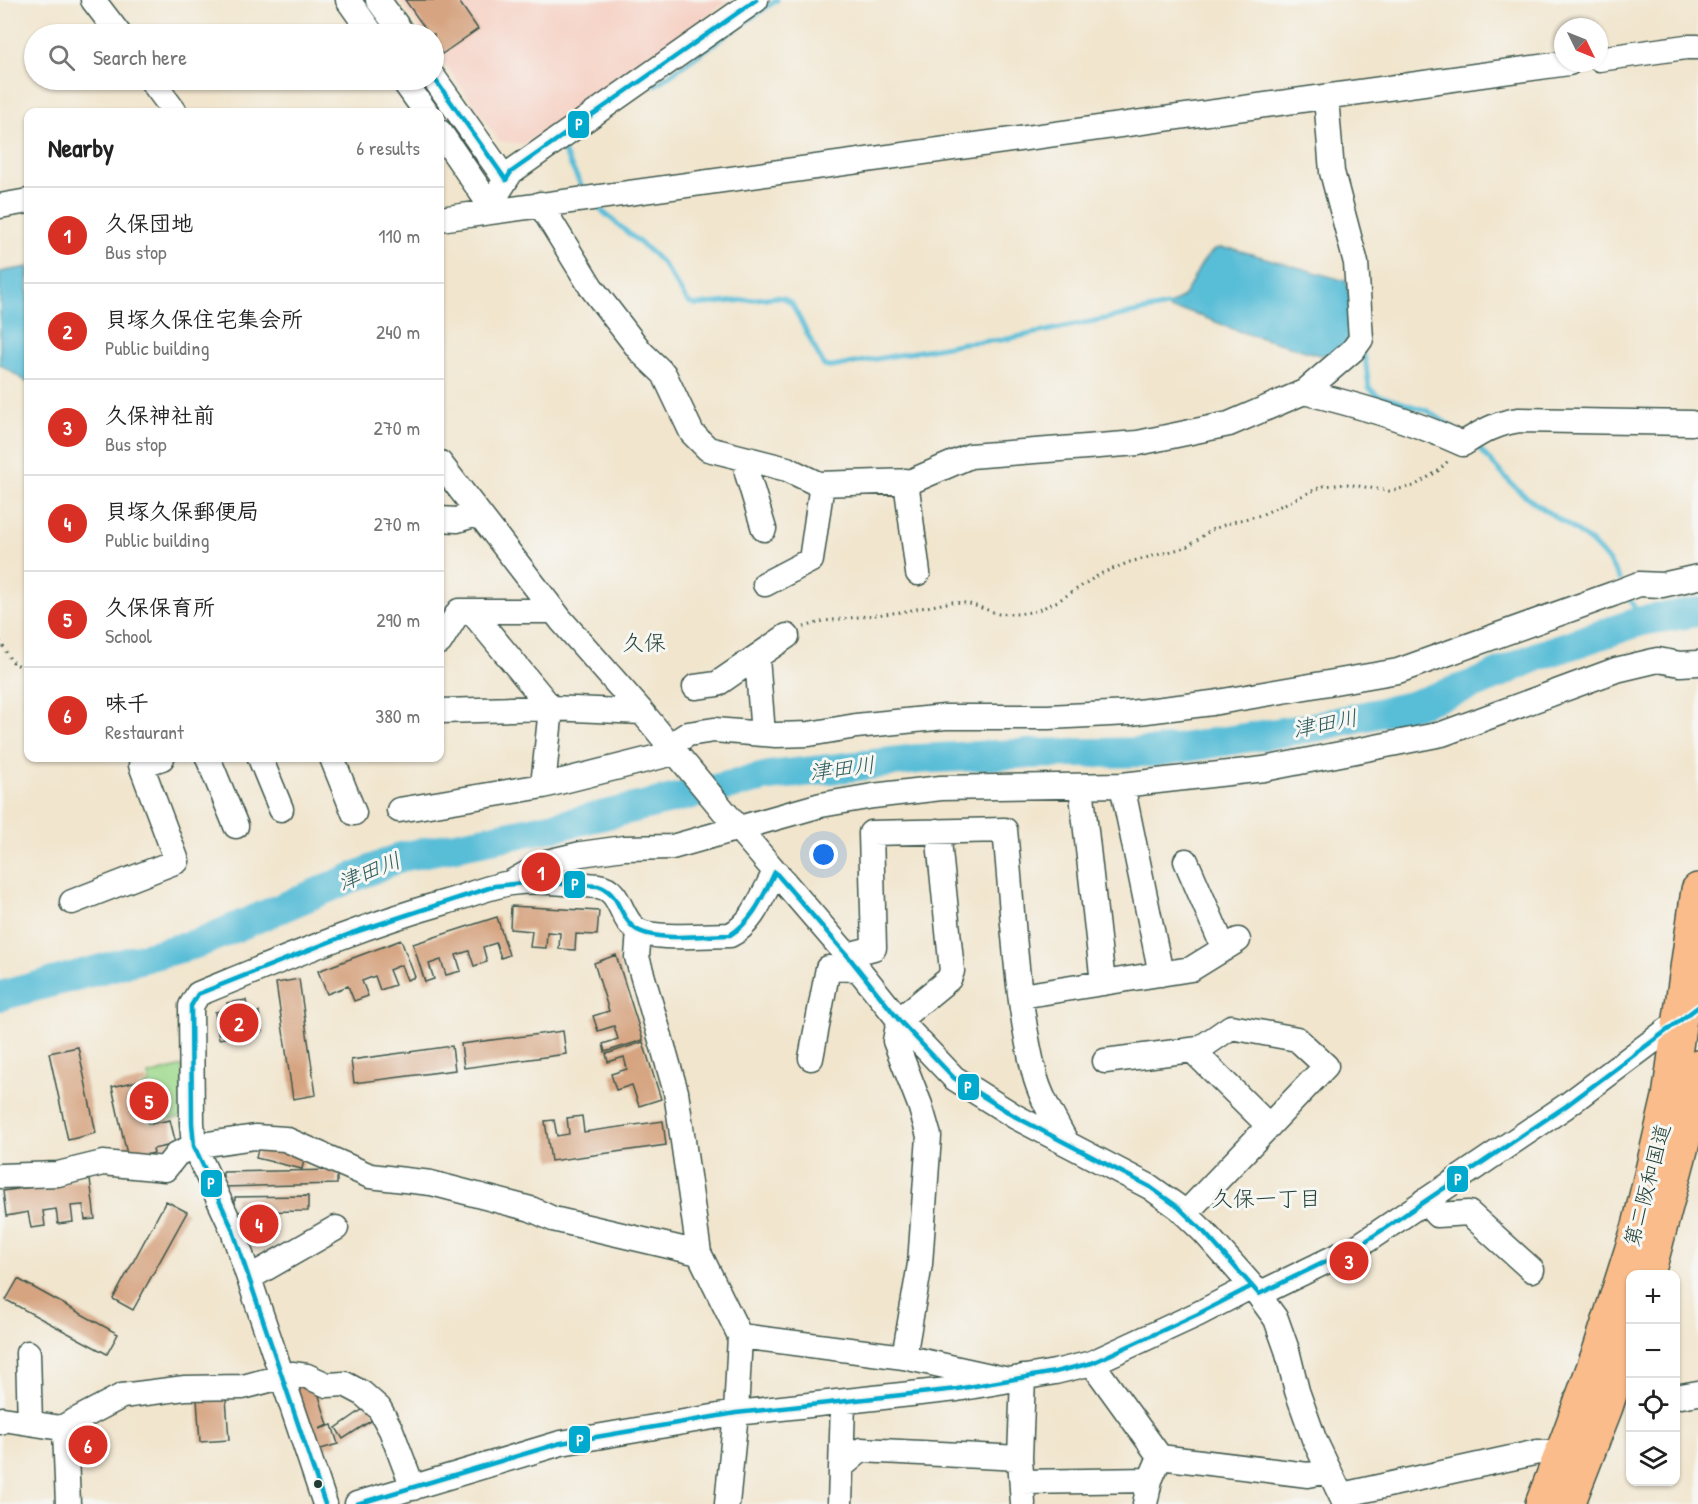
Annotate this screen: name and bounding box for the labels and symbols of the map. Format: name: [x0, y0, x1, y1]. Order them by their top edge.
north arrow: [1554, 18, 1608, 72]
line badge: P: [567, 110, 590, 139]
text: P: [575, 113, 583, 135]
district label: 久保: [622, 627, 666, 657]
water label: 津田川: [1290, 702, 1360, 744]
water label: 津田川: [807, 749, 877, 787]
your location: [809, 840, 838, 869]
water label: 津田川: [333, 845, 405, 897]
pin: 1: [522, 850, 560, 894]
line badge: P: [563, 870, 586, 899]
text: P: [571, 873, 579, 895]
pin: 2: [220, 1000, 258, 1046]
line badge: P: [957, 1073, 980, 1101]
text: P: [964, 1076, 972, 1098]
pin: 5: [130, 1078, 168, 1124]
street label: 第二阪和国道: [1617, 1120, 1677, 1250]
line badge: P: [1446, 1165, 1469, 1193]
text: P: [1454, 1168, 1462, 1190]
line badge: P: [200, 1169, 223, 1198]
text: P: [207, 1172, 215, 1194]
district label: 久保一丁目: [1211, 1183, 1321, 1213]
pin: 4: [240, 1202, 278, 1246]
pin: 3: [1330, 1238, 1368, 1284]
pin: 6: [68, 1422, 107, 1468]
line badge: P: [568, 1425, 591, 1454]
text: P: [576, 1429, 584, 1451]
unlabelled marker: [312, 1478, 324, 1490]

